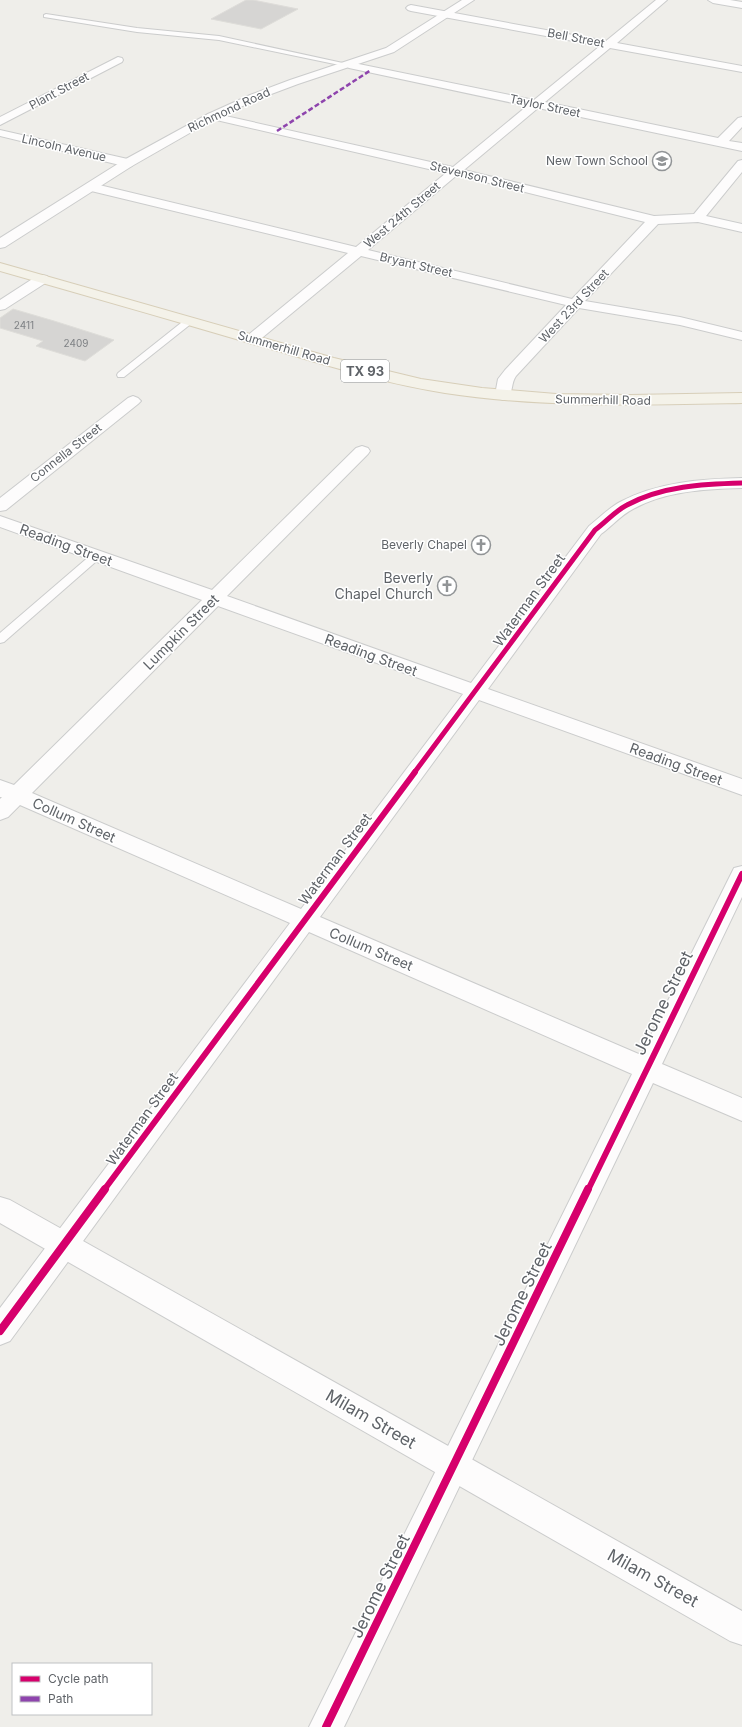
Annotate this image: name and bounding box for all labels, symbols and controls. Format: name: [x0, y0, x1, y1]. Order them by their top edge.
street label: Bell Street: [546, 25, 606, 50]
street label: Plant Street: [26, 69, 91, 113]
street label: Richmond Road: [185, 84, 272, 135]
street label: Taylor Street: [508, 91, 582, 120]
street label: Lincoln Avenue: [20, 130, 108, 165]
school or university icon: New Town School: [651, 150, 673, 172]
place label: New Town School: [546, 153, 648, 168]
street label: Stevenson Street: [428, 158, 526, 196]
street label: West 24th Street: [360, 178, 443, 251]
street label: Bryant Street: [378, 249, 454, 280]
street label: West 23rd Street: [536, 266, 612, 346]
house number: 2411: [14, 319, 34, 331]
street label: Summerhill Road: [236, 327, 332, 368]
house number: 2409: [64, 337, 88, 349]
road number: TX 93: [341, 360, 389, 382]
street label: Summerhill Road: [555, 391, 651, 408]
street label: Connella Street: [27, 420, 105, 485]
street label: Reading Street: [18, 520, 115, 569]
church icon: Beverly Chapel: [470, 534, 492, 556]
place label: Beverly Chapel: [381, 537, 467, 552]
street label: Waterman Street: [489, 550, 568, 650]
place label: Beverly Chapel Church: [334, 569, 433, 602]
church icon: Beverly Chapel Church: [436, 575, 458, 597]
street label: Lumpkin Street: [139, 590, 222, 673]
street label: Reading Street: [323, 630, 420, 679]
street label: Reading Street: [628, 739, 725, 788]
street label: Collum Street: [30, 794, 119, 846]
street label: Waterman Street: [294, 809, 375, 908]
street label: Collum Street: [327, 923, 416, 974]
street label: Jerome Street: [629, 947, 697, 1058]
street label: Waterman Street: [102, 1069, 181, 1169]
street label: Jerome Street: [488, 1238, 556, 1349]
street label: Milam Street: [322, 1385, 420, 1453]
street label: Jerome Street: [346, 1530, 414, 1641]
street label: Milam Street: [604, 1545, 702, 1611]
legend: [12, 1663, 152, 1715]
text: Cycle path: [48, 1671, 109, 1686]
text: Path: [48, 1691, 73, 1706]

